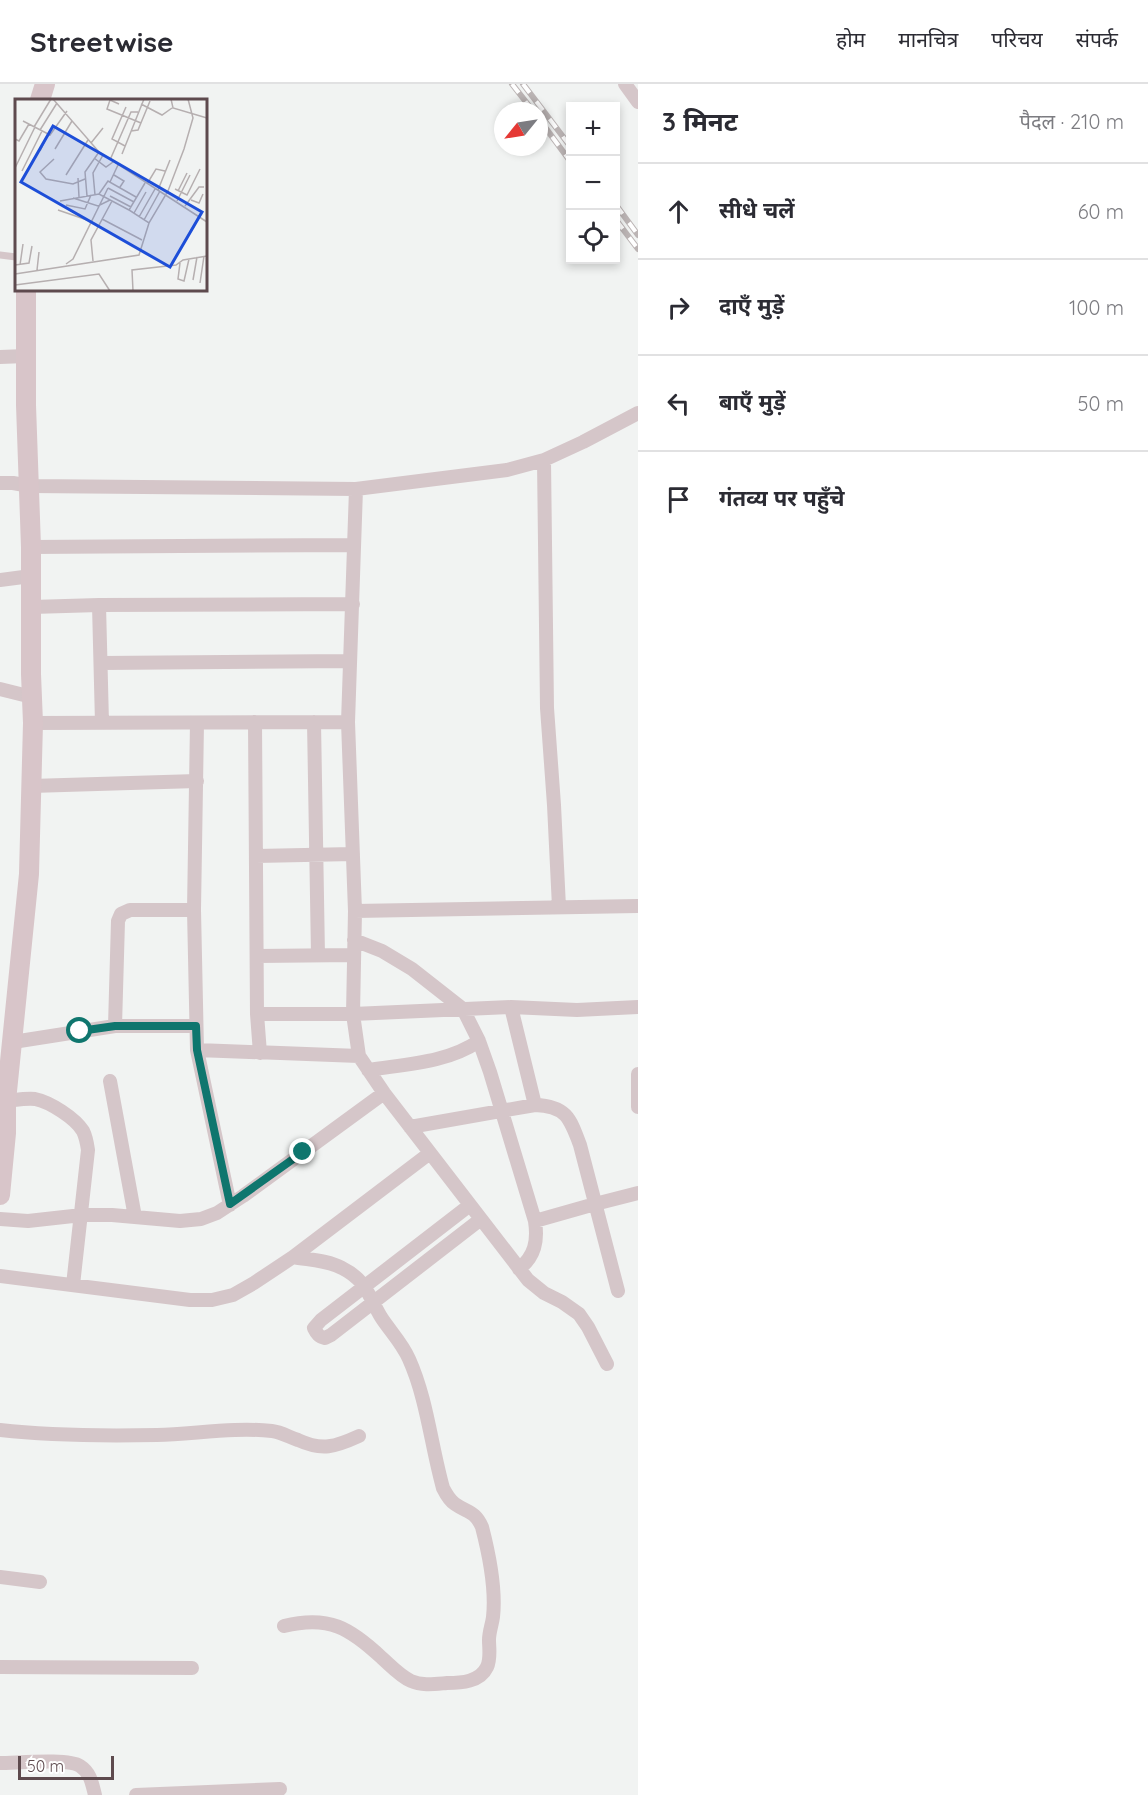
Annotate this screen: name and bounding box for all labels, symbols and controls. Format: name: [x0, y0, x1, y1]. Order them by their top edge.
text: Streetwise: [30, 24, 173, 59]
text: होम: [836, 26, 865, 52]
text: मानचित्र: [898, 26, 958, 52]
text: परिचय: [991, 26, 1043, 52]
text: संपर्क: [1076, 26, 1118, 52]
inset map: [15, 99, 207, 291]
north arrow: [494, 102, 548, 156]
map controls: [566, 102, 620, 264]
button: +: [566, 102, 620, 156]
text: 3 मिनट: [662, 105, 738, 138]
text: पैदल · 210 m: [1020, 109, 1124, 134]
button: −: [566, 156, 620, 210]
icon: ahead: [662, 195, 695, 228]
text: सीधे चलें: [719, 196, 795, 224]
text: 60 m: [1078, 199, 1124, 224]
button: locate: [566, 210, 620, 264]
icon: right: [662, 291, 695, 324]
text: दाएँ मुड़ें: [719, 292, 784, 320]
text: 100 m: [1069, 295, 1124, 320]
icon: left: [662, 387, 695, 420]
text: बाएँ मुड़ें: [719, 388, 785, 416]
text: 50 m: [1078, 391, 1124, 416]
icon: arrive: [662, 483, 695, 516]
text: गंतव्य पर पहुँचे: [719, 484, 844, 512]
route start: [66, 1017, 92, 1043]
route end: [289, 1138, 315, 1164]
scale bar: [18, 1753, 114, 1780]
text: 50 m: [27, 1756, 64, 1776]

